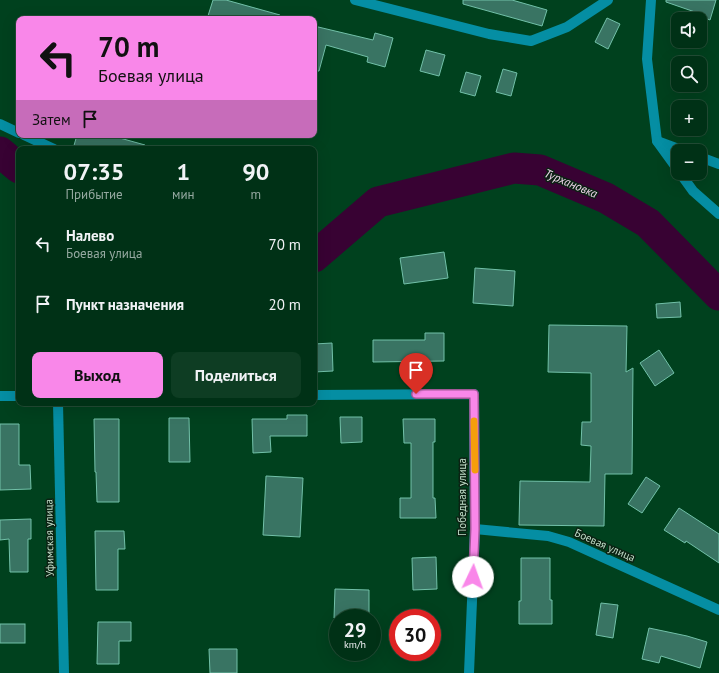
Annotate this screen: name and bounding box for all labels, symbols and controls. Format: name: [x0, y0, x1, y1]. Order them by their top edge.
map controls: [671, 12, 707, 180]
button: sound: [671, 12, 707, 48]
text: 70 m: [98, 28, 159, 65]
icon: left: [32, 32, 84, 84]
button: search: [671, 56, 707, 92]
text: Боевая улица: [98, 64, 204, 87]
button: +: [671, 100, 707, 136]
icon: arrive: [79, 108, 101, 130]
text: Затем: [32, 110, 71, 129]
button: −: [671, 144, 707, 180]
text: 07:35: [64, 156, 124, 187]
text: 1: [177, 156, 190, 187]
text: 90: [242, 156, 269, 187]
water label: Турхановка: [542, 165, 600, 201]
text: Прибытие: [65, 186, 123, 203]
text: мин: [172, 186, 195, 203]
text: m: [251, 186, 261, 203]
text: Налево: [66, 226, 114, 245]
icon: left: [32, 233, 54, 255]
text: 70 m: [268, 235, 301, 254]
text: Боевая улица: [66, 245, 142, 262]
icon: arrive: [32, 293, 54, 315]
text: Пункт назначения: [66, 295, 184, 314]
text: 20 m: [268, 295, 301, 314]
button: Выход: [32, 352, 163, 398]
button: Поделиться: [171, 352, 301, 398]
pin: [399, 353, 433, 394]
icon: arrive: [405, 359, 427, 381]
street label: Победная улица: [455, 458, 469, 536]
street label: Уфимская улица: [41, 499, 57, 577]
street label: Боевая улица: [573, 525, 637, 565]
position arrow: [452, 556, 494, 598]
speed limit sign: 30: [389, 609, 441, 661]
text: 29: [344, 617, 366, 643]
text: km/h: [344, 638, 366, 651]

